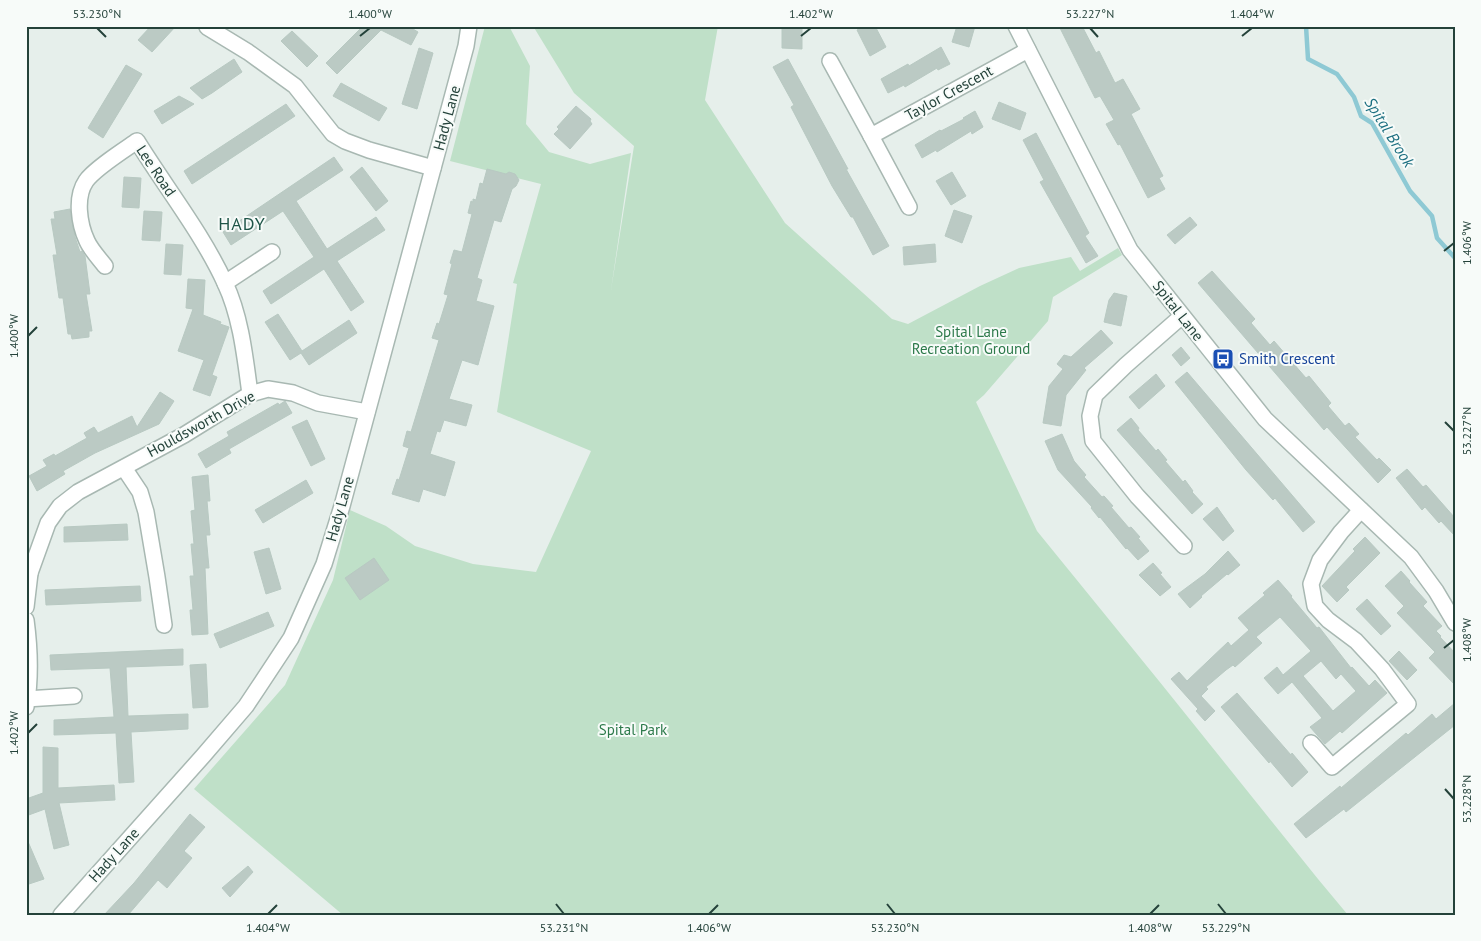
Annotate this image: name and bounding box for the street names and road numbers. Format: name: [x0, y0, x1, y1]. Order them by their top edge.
street label: Taylor Crescent: [902, 61, 996, 124]
street label: Hady Lane: [429, 83, 464, 153]
street label: Lee Road: [132, 141, 180, 200]
street label: Spital Lane: [1149, 277, 1208, 345]
street label: Houldsworth Drive: [144, 386, 258, 461]
street label: Hady Lane: [321, 474, 358, 544]
street label: Hady Lane: [84, 824, 143, 886]

